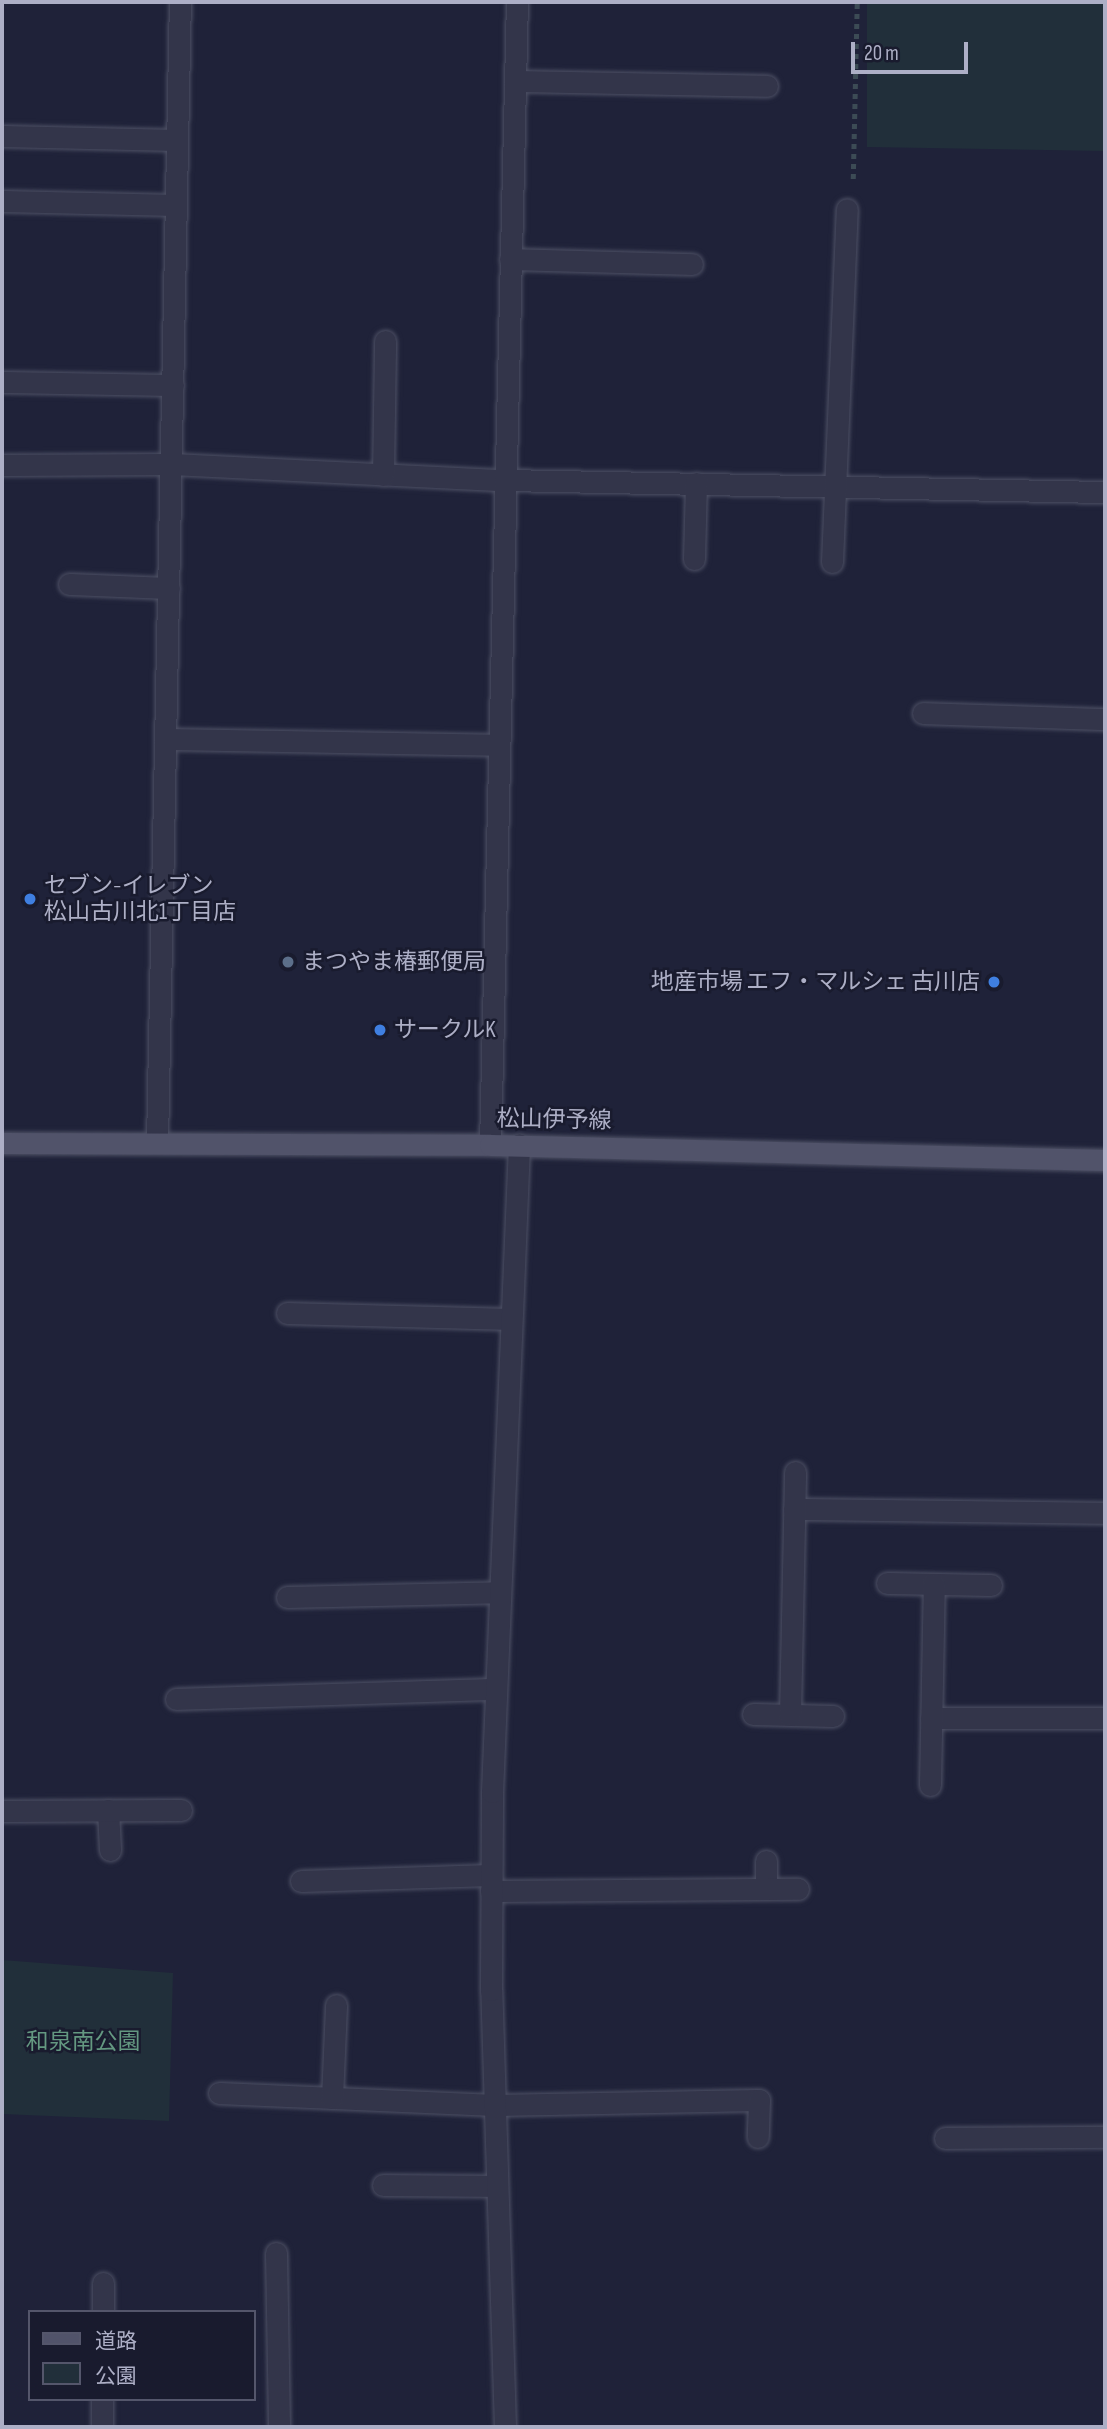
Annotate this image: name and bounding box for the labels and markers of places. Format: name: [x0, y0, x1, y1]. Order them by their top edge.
place label: セブン-イレブン 松山古川北1丁目店: [44, 872, 236, 926]
marker: セブン-イレブン 松山古川北1丁目店: [22, 891, 38, 907]
place label: まつやま椿郵便局: [302, 948, 486, 976]
marker: まつやま椿郵便局: [280, 954, 296, 970]
place label: 地産市場 エフ・マルシェ 古川店: [651, 968, 980, 996]
marker: 地産市場 エフ・マルシェ 古川店: [986, 974, 1002, 990]
place label: サークルK: [394, 1016, 496, 1044]
marker: サークルK: [372, 1022, 388, 1038]

